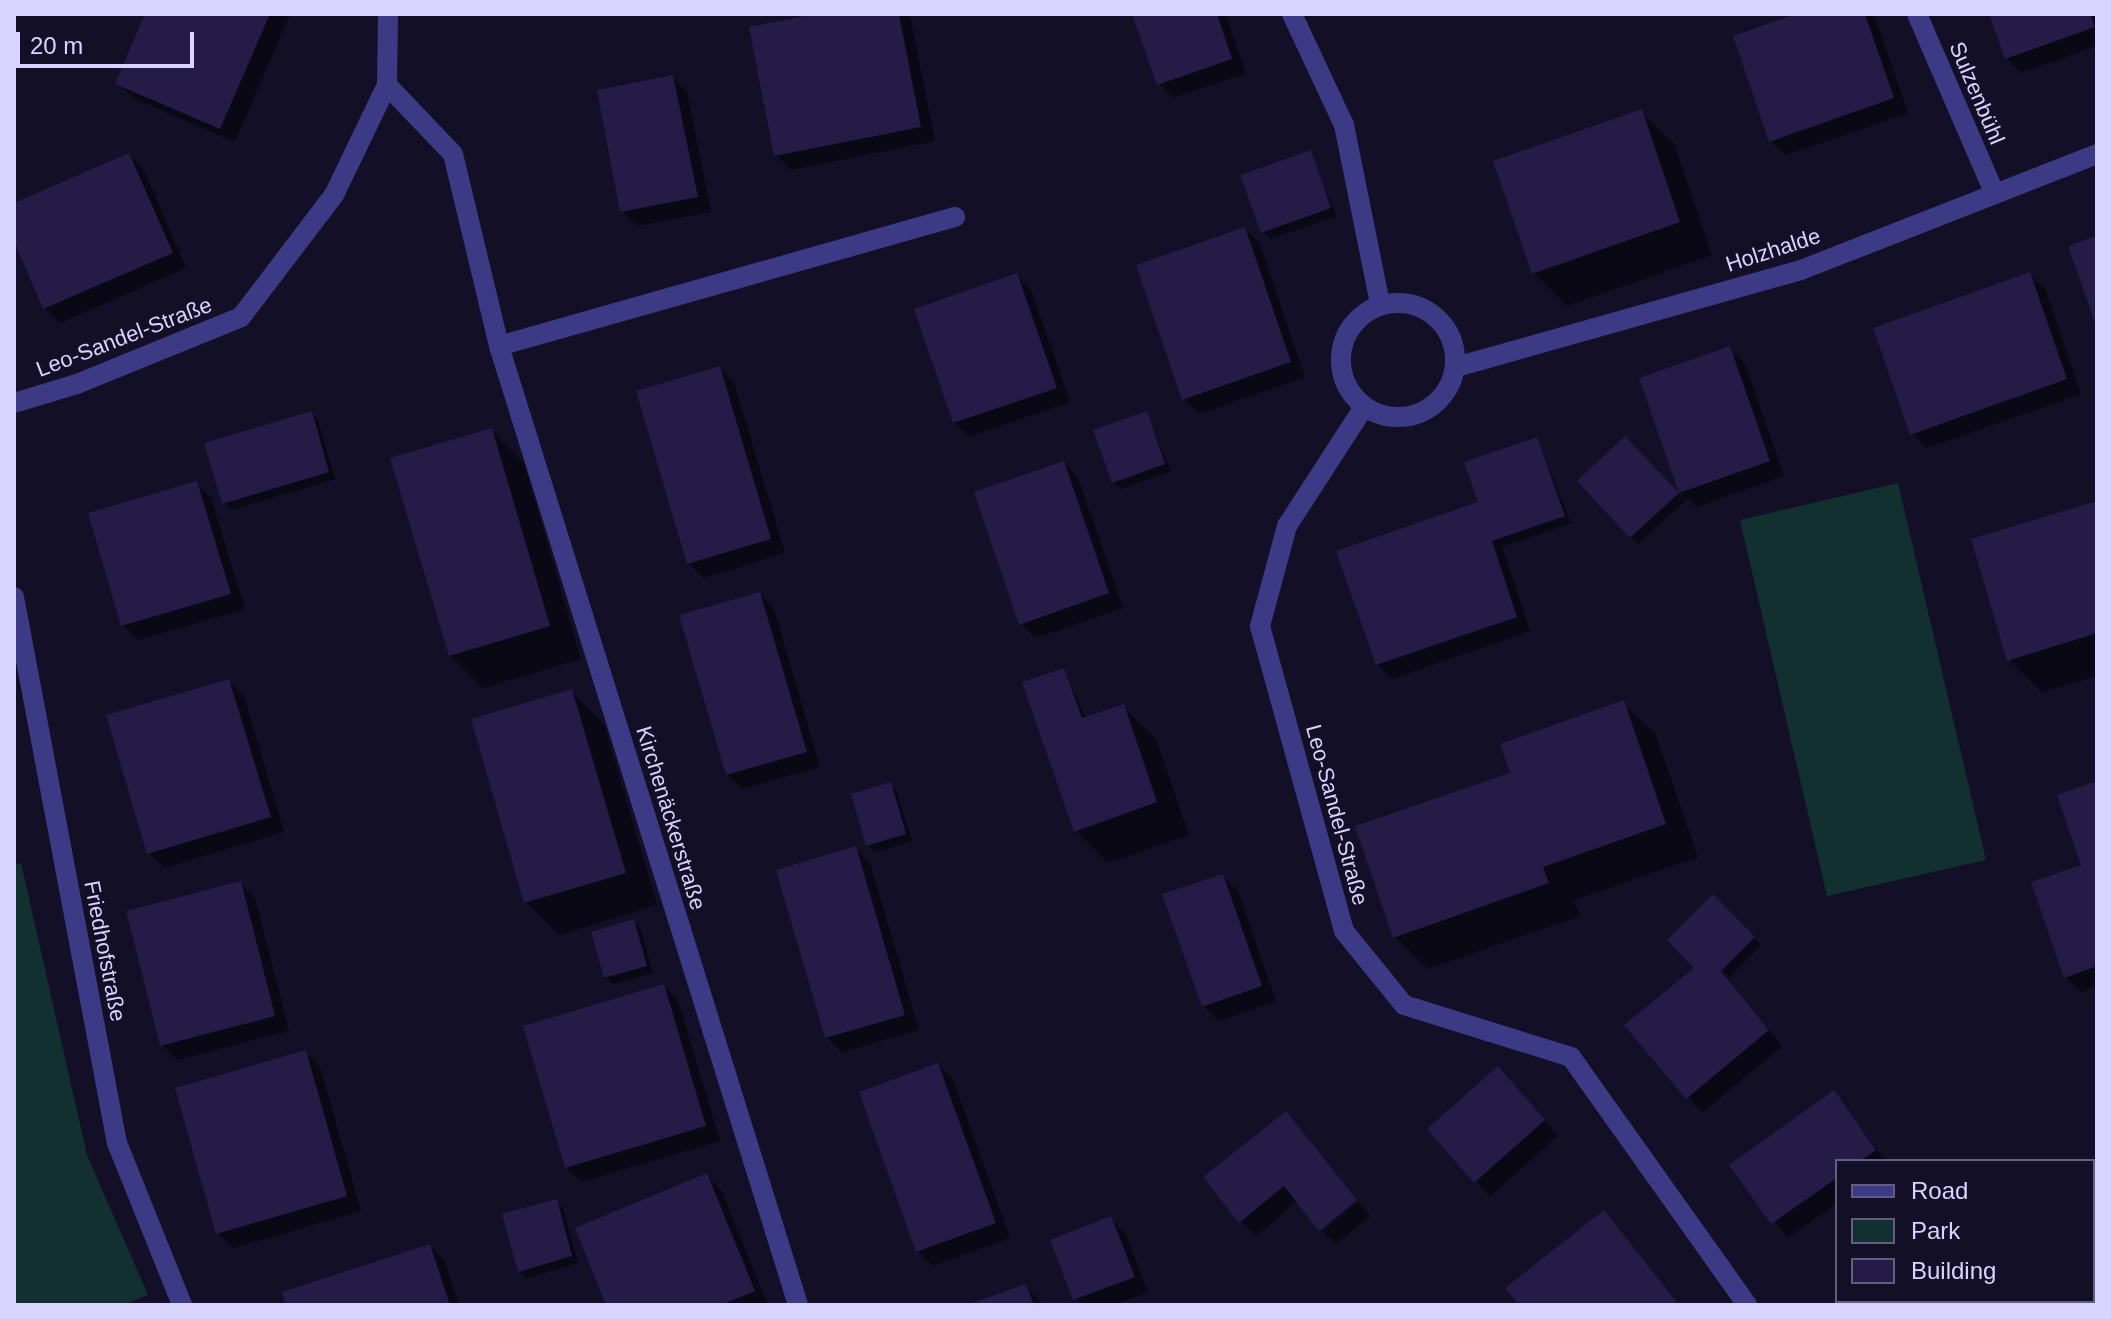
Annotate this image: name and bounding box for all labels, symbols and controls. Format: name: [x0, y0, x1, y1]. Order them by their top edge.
scale bar: [20, 16, 198, 66]
text: 20 m: [30, 32, 83, 59]
street label: Sulzenbühl: [1944, 38, 2010, 148]
street label: Holzhalde: [1722, 222, 1824, 278]
street label: Leo-Sandel-Straße: [33, 291, 215, 383]
street label: Leo-Sandel-Straße: [1300, 722, 1374, 908]
street label: Kirchenäckerstraße: [630, 723, 712, 913]
street label: Friedhofstraße: [78, 878, 132, 1024]
legend: [1835, 1159, 2095, 1303]
text: Road: [1911, 1177, 1968, 1204]
text: Park: [1911, 1217, 1960, 1244]
text: Building: [1911, 1257, 1996, 1284]

